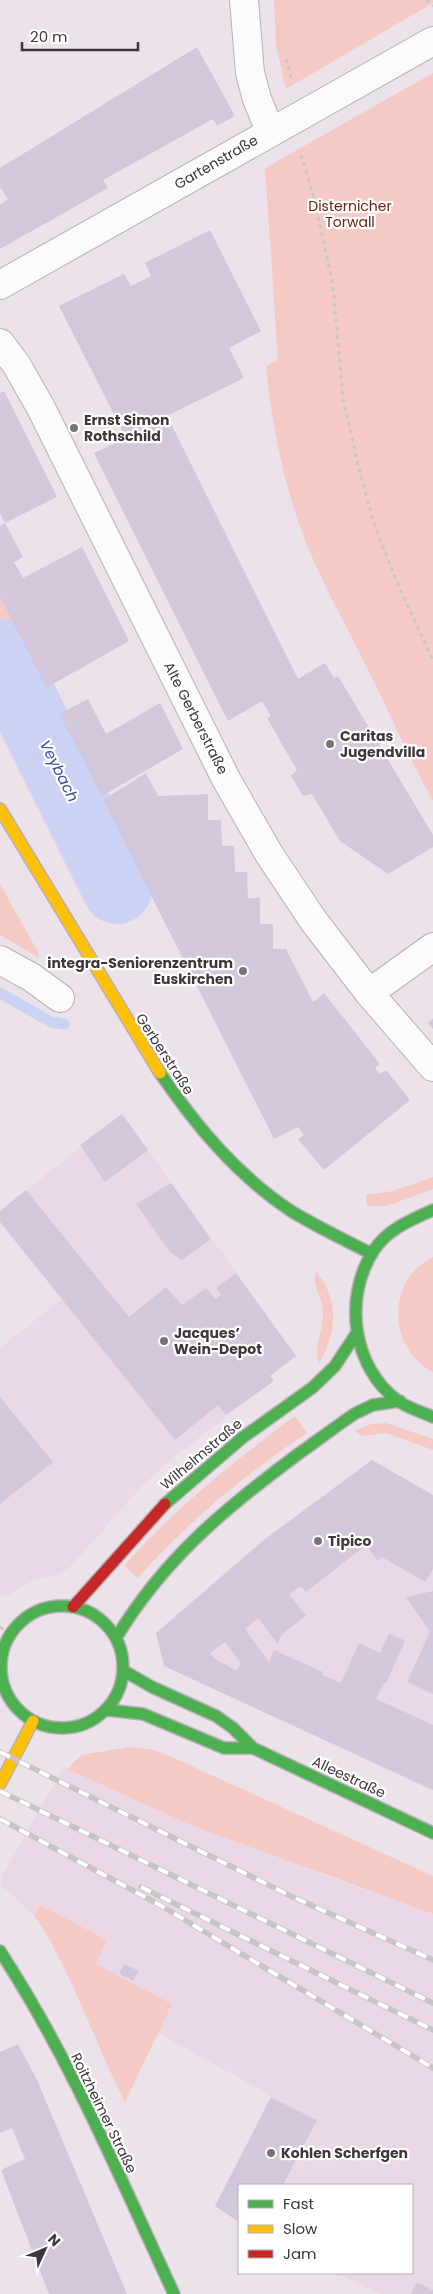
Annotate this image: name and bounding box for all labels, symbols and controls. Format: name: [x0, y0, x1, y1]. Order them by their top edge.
scale bar: [22, 20, 139, 52]
text: 20 m: [30, 26, 68, 47]
street label: Gartenstraße: [170, 130, 262, 194]
park label: Disternicher Torwall: [308, 196, 392, 232]
place label: Ernst Simon Rothschild: [84, 410, 169, 446]
marker: Ernst Simon Rothschild: [68, 422, 80, 434]
street label: Alte Gerberstraße: [159, 658, 233, 778]
place label: Caritas Jugendvilla: [340, 726, 425, 762]
water label: Veybach: [35, 736, 84, 805]
marker: Caritas Jugendvilla: [324, 738, 336, 750]
place label: integra-Seniorenzentrum Euskirchen: [47, 953, 233, 989]
marker: integra-Seniorenzentrum Euskirchen: [237, 965, 249, 977]
street label: Gerberstraße: [131, 1009, 199, 1099]
place label: Jacques’ Wein-Depot: [174, 1323, 262, 1359]
marker: Jacques’ Wein-Depot: [158, 1335, 170, 1347]
street label: Wilhelmstraße: [156, 1414, 246, 1494]
place label: Tipico: [328, 1531, 372, 1551]
marker: Tipico: [312, 1535, 324, 1547]
street label: Alleestraße: [309, 1751, 389, 1803]
street label: Roitzheimer Straße: [66, 2049, 142, 2177]
place label: Kohlen Scherfgen: [281, 2143, 408, 2163]
marker: Kohlen Scherfgen: [265, 2147, 277, 2159]
legend: [238, 2184, 413, 2274]
text: Fast: [283, 2193, 314, 2214]
text: Slow: [283, 2218, 318, 2239]
north arrow: [20, 2224, 70, 2274]
text: N: [44, 2229, 65, 2251]
text: Jam: [283, 2243, 317, 2264]

